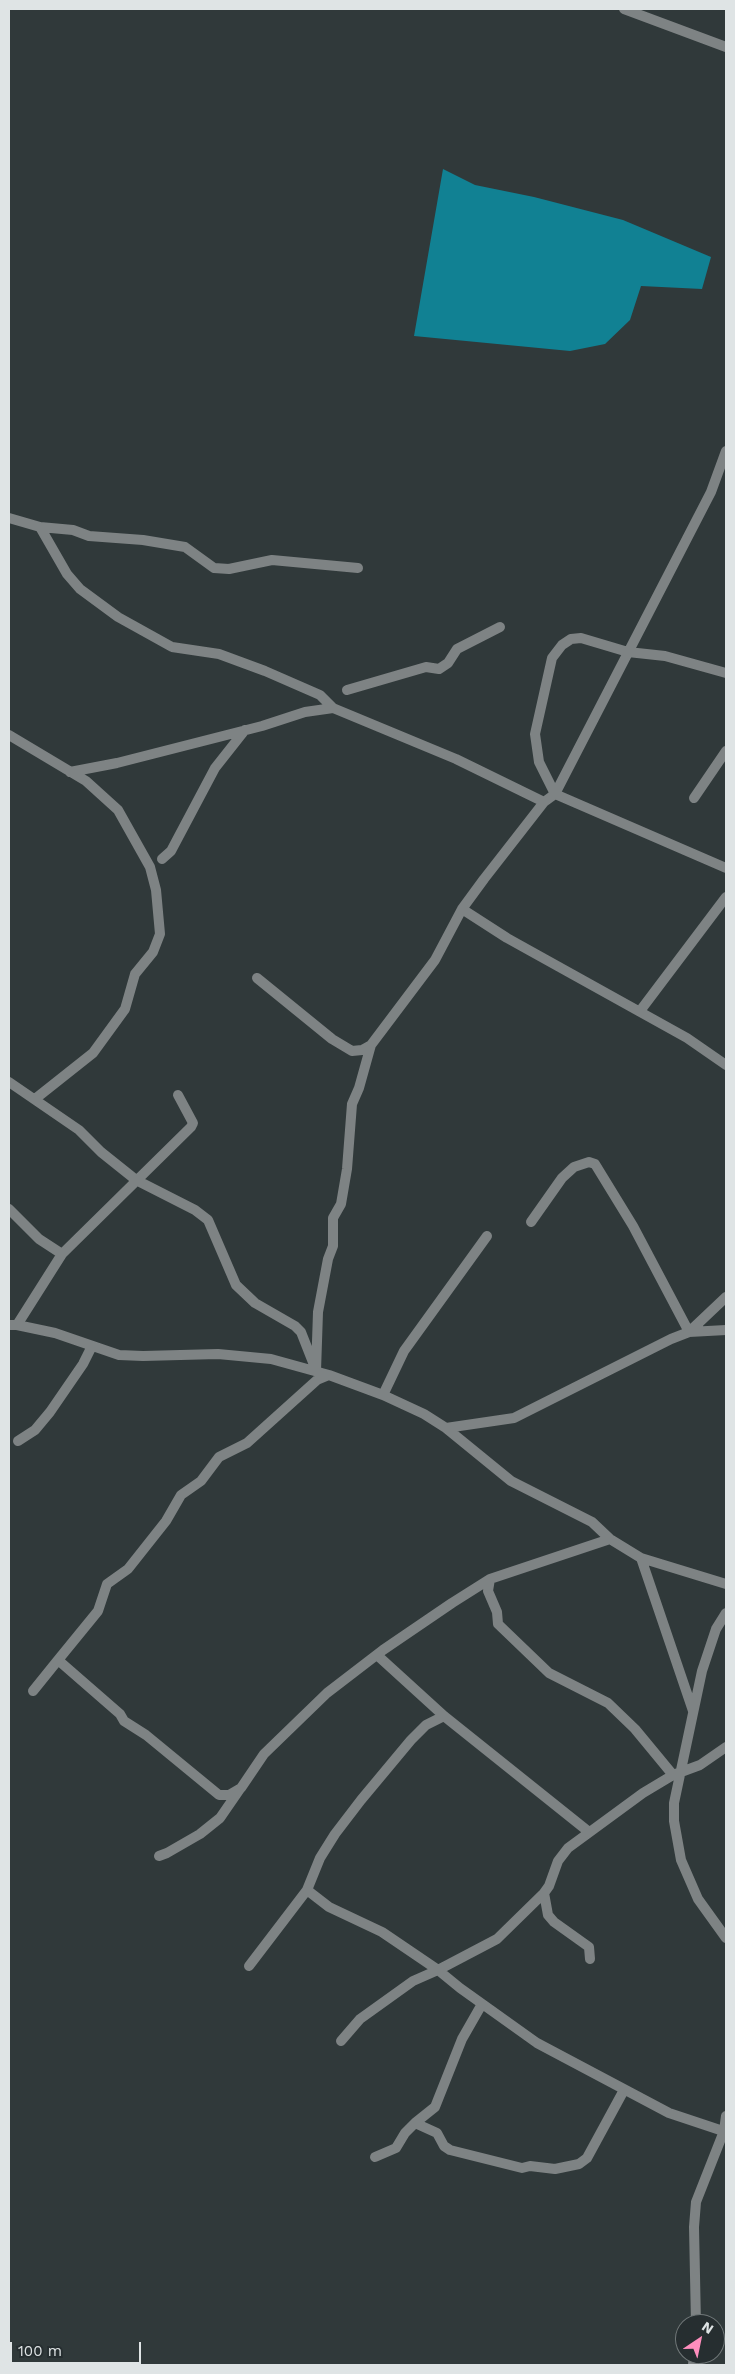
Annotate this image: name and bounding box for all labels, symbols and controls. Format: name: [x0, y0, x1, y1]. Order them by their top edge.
north arrow: [675, 2314, 725, 2364]
text: N: [699, 2318, 717, 2337]
scale bar: [12, 2332, 144, 2364]
text: 100 m: [18, 2342, 62, 2360]

